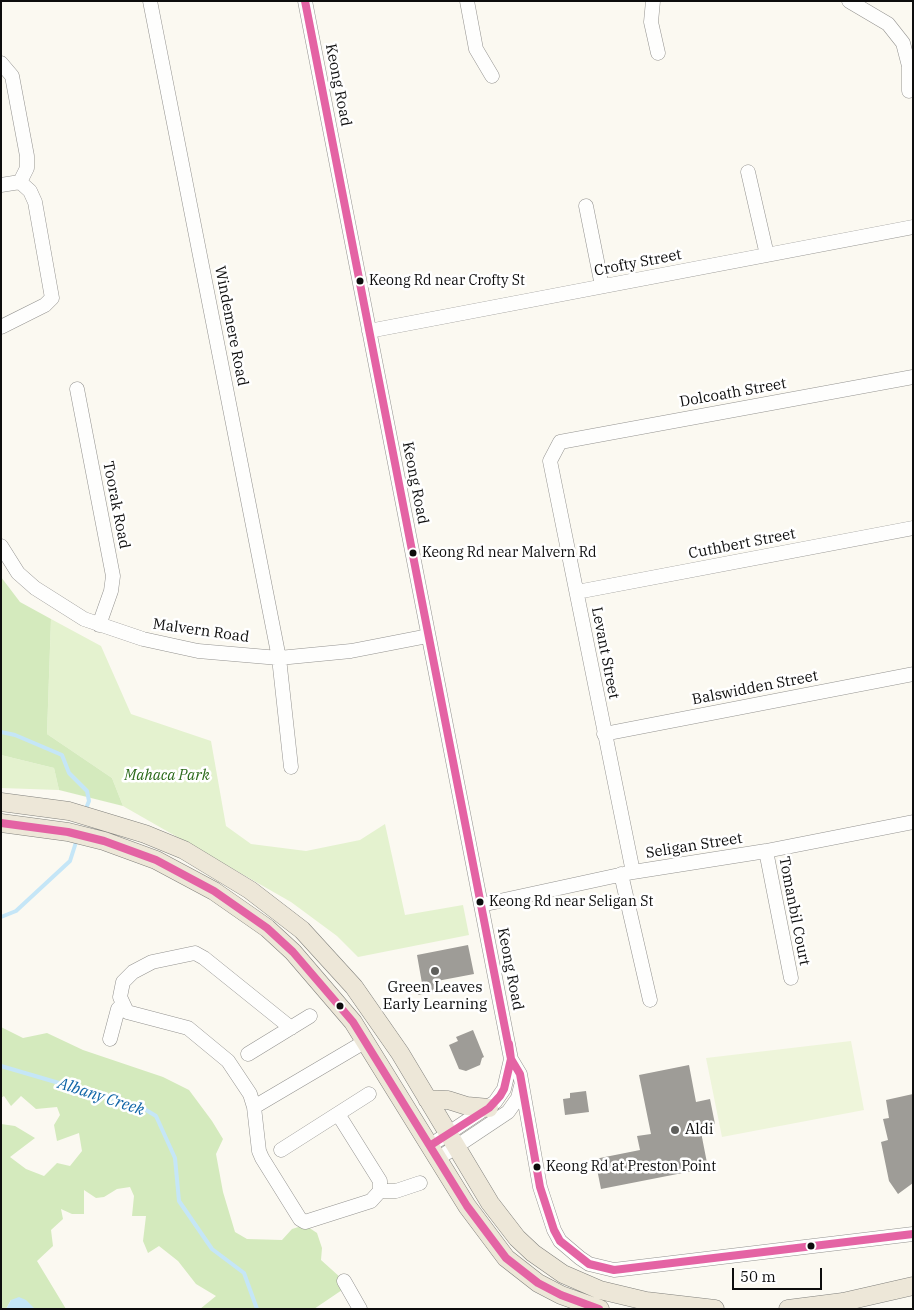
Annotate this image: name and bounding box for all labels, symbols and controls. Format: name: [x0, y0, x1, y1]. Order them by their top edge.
street label: Keong Road: [321, 42, 355, 128]
street label: Crofty Street: [593, 246, 683, 280]
street label: Windemere Road: [211, 264, 251, 388]
place label: Keong Rd near Crofty St: [369, 273, 525, 289]
marker: Keong Rd near Crofty St: [355, 276, 365, 286]
street label: Dolcoath Street: [678, 375, 788, 411]
street label: Keong Road: [398, 440, 432, 526]
street label: Toorak Road: [99, 460, 133, 550]
street label: Cuthbert Street: [687, 525, 797, 563]
place label: Keong Rd near Malvern Rd: [422, 545, 596, 561]
marker: Keong Rd near Malvern Rd: [408, 548, 418, 558]
street label: Levant Street: [587, 605, 623, 701]
street label: Malvern Road: [152, 615, 250, 647]
street label: Balswidden Street: [691, 667, 819, 709]
park label: Mahaca Park: [124, 767, 210, 785]
street label: Seligan Street: [644, 829, 744, 863]
street label: Tomanbil Court: [775, 855, 813, 967]
place label: Keong Rd near Seligan St: [489, 894, 653, 910]
marker: Keong Rd near Seligan St: [475, 897, 485, 907]
street label: Keong Road: [493, 926, 527, 1012]
marker: Green Leaves Early Learning: [429, 965, 441, 977]
place label: Green Leaves Early Learning: [383, 979, 487, 1014]
unlabelled marker: [335, 1001, 345, 1011]
water label: Albany Creek: [55, 1074, 147, 1120]
place label: Aldi: [685, 1121, 713, 1139]
marker: Aldi: [669, 1124, 681, 1136]
place label: Keong Rd at Preston Point: [546, 1159, 716, 1175]
marker: Keong Rd at Preston Point: [532, 1162, 542, 1172]
unlabelled marker: [806, 1241, 816, 1251]
scale bar: [734, 1258, 824, 1290]
text: 50 m: [740, 1267, 776, 1286]

